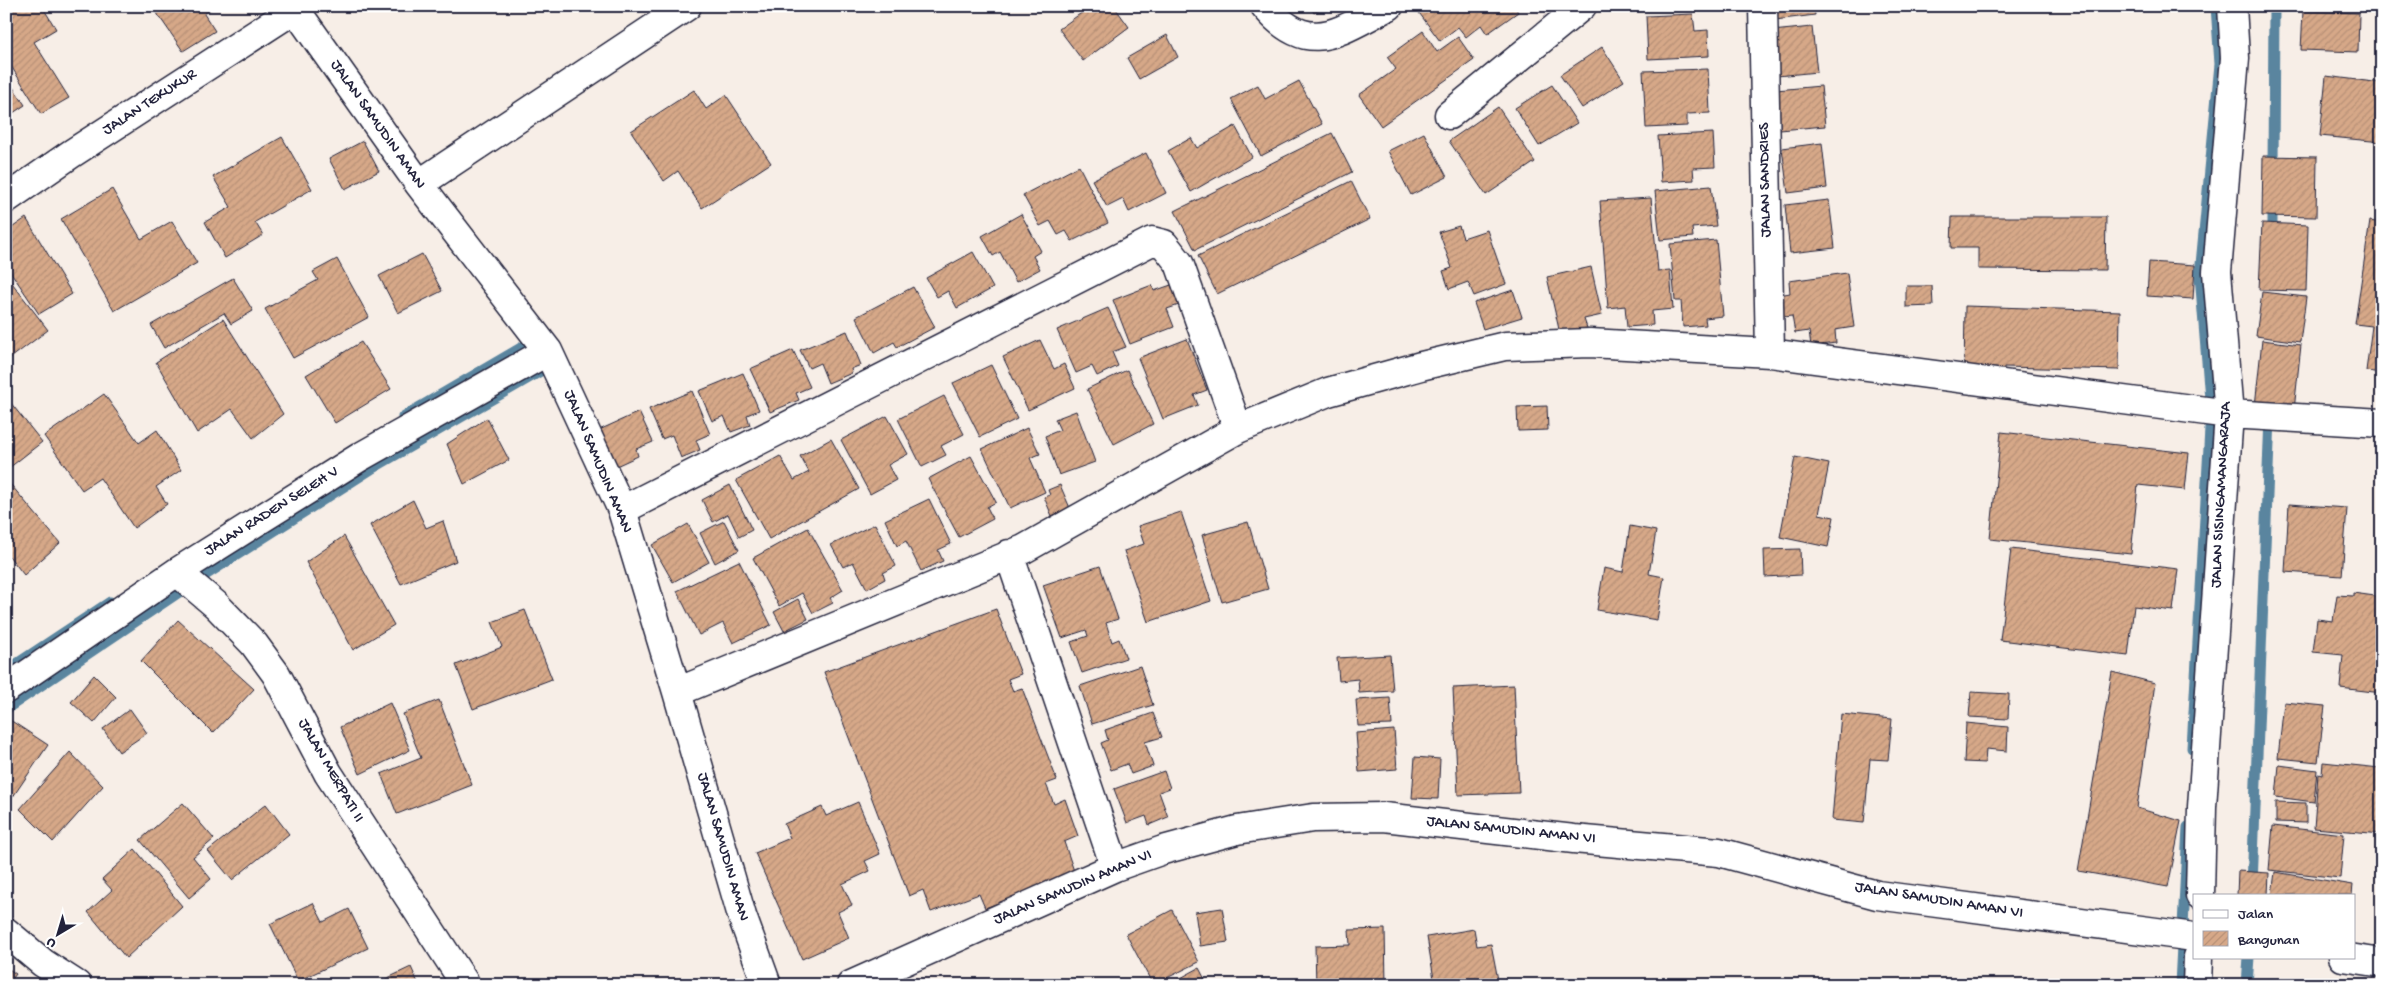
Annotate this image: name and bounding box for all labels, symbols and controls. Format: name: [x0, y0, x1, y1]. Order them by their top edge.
street label: JALAN SAMUDIN AMAN: [325, 57, 429, 193]
street label: JALAN TEKUKUR: [100, 65, 201, 140]
street label: JALAN SANDRIES: [1755, 122, 1777, 238]
street label: JALAN SAMUDIN AMAN: [558, 388, 636, 536]
street label: JALAN SISINGAMANGARAJA: [2208, 400, 2236, 588]
street label: JALAN RADEN SELEH V: [201, 463, 343, 561]
street label: JALAN MERPATI II: [293, 716, 367, 826]
street label: JALAN SAMUDIN AMAN: [692, 771, 752, 923]
street label: JALAN SAMUDIN AMAN VI: [1425, 813, 1597, 849]
street label: JALAN SAMUDIN AMAN VI: [991, 846, 1155, 930]
street label: JALAN SAMUDIN AMAN VI: [1854, 878, 2024, 924]
legend: [2193, 894, 2356, 958]
text: Jalan: [2238, 906, 2273, 924]
north arrow: [32, 908, 82, 958]
text: Bangunan: [2237, 932, 2299, 950]
text: U: [43, 933, 60, 951]

